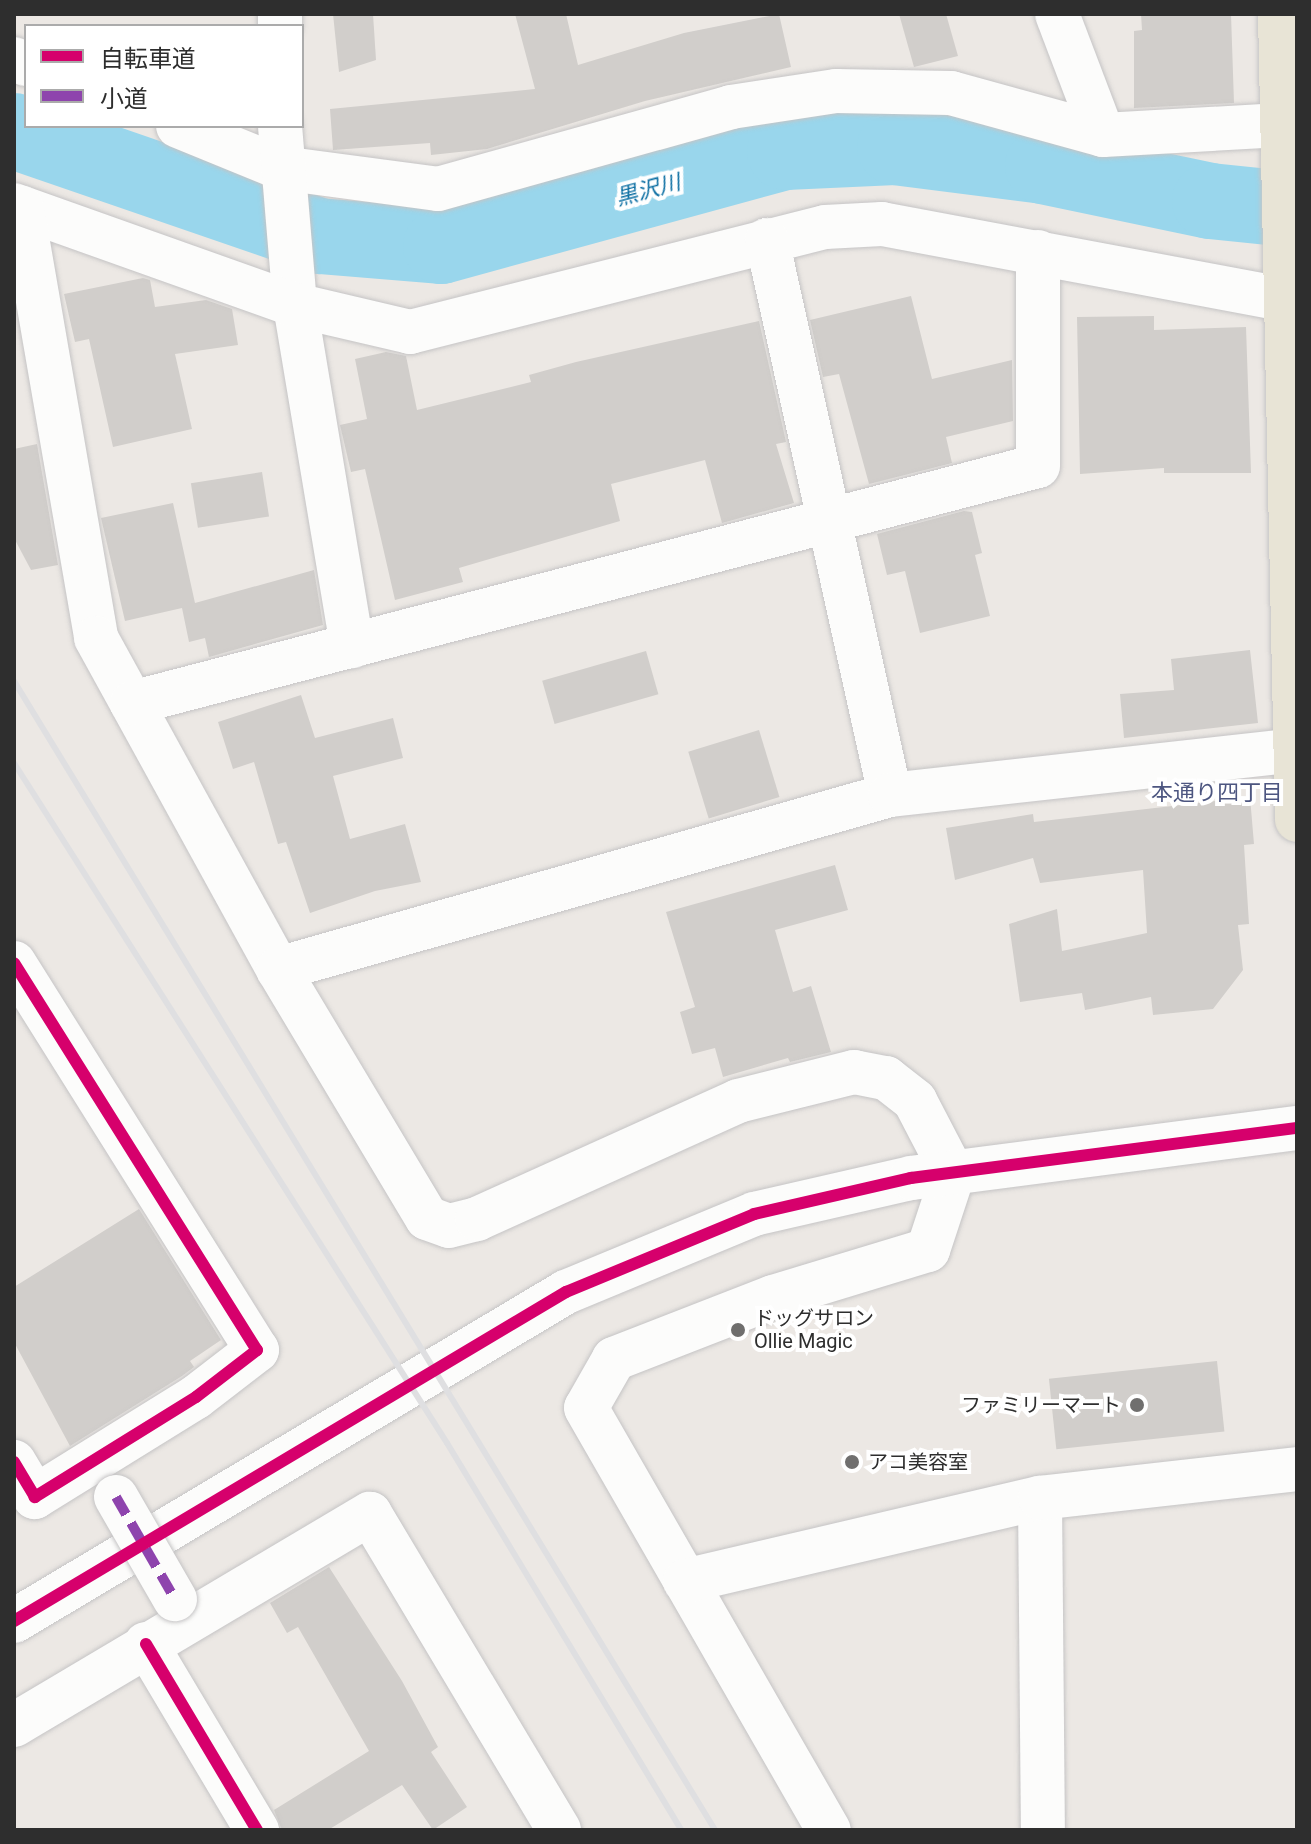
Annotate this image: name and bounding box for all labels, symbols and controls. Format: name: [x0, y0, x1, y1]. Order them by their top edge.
legend: [24, 24, 304, 128]
text: 自転車道: [100, 45, 196, 73]
text: 小道: [100, 85, 148, 113]
water label: 黒沢川: [613, 169, 683, 211]
district label: 本通り四丁目: [1151, 780, 1283, 806]
place label: ドッグサロン Ollie Magic: [754, 1306, 874, 1353]
marker: ドッグサロン Ollie Magic: [729, 1321, 747, 1339]
place label: ファミリーマート: [961, 1393, 1121, 1417]
marker: ファミリーマート: [1128, 1396, 1146, 1414]
place label: アコ美容室: [868, 1450, 968, 1474]
marker: アコ美容室: [843, 1453, 861, 1471]

